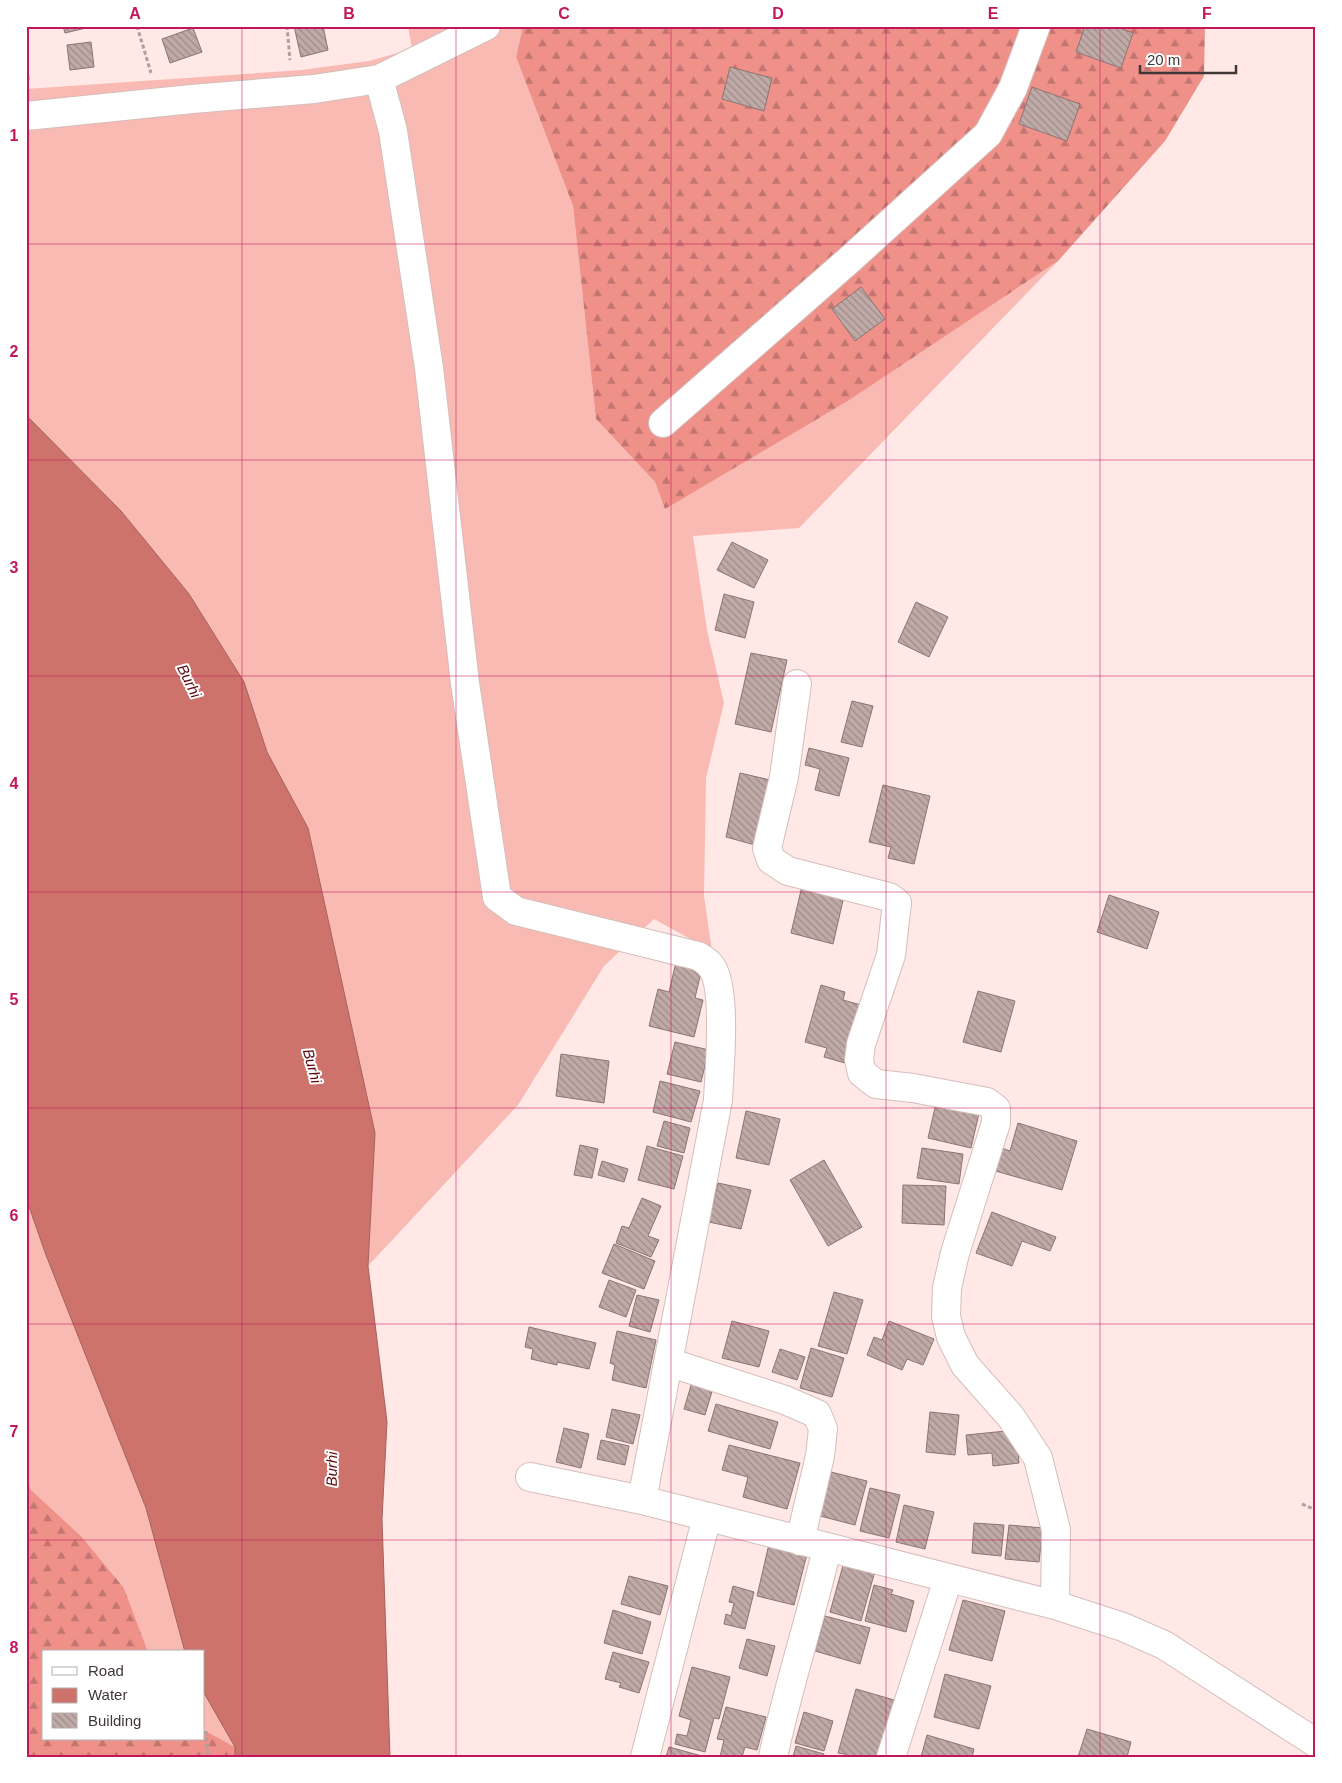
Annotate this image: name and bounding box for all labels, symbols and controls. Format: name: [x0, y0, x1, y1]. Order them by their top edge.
text: A: [129, 5, 141, 22]
text: B: [343, 5, 355, 22]
text: C: [558, 5, 570, 22]
text: D: [772, 5, 784, 22]
text: E: [988, 5, 999, 22]
text: F: [1202, 5, 1212, 22]
scale bar: [1140, 42, 1236, 74]
text: 20 m: [1147, 51, 1180, 68]
text: 1: [10, 127, 19, 144]
text: 2: [10, 343, 19, 360]
text: 3: [10, 559, 19, 576]
water label: Burhi: [174, 661, 205, 701]
text: 4: [10, 775, 19, 792]
text: 5: [10, 991, 19, 1008]
water label: Burhi: [300, 1047, 325, 1086]
text: 6: [10, 1207, 19, 1224]
text: 7: [10, 1423, 19, 1440]
water label: Burhi: [323, 1451, 340, 1487]
text: 8: [10, 1639, 19, 1656]
legend: [42, 1650, 205, 1740]
text: Road: [88, 1662, 124, 1679]
text: Water: [88, 1686, 127, 1703]
text: Building: [88, 1712, 141, 1729]

